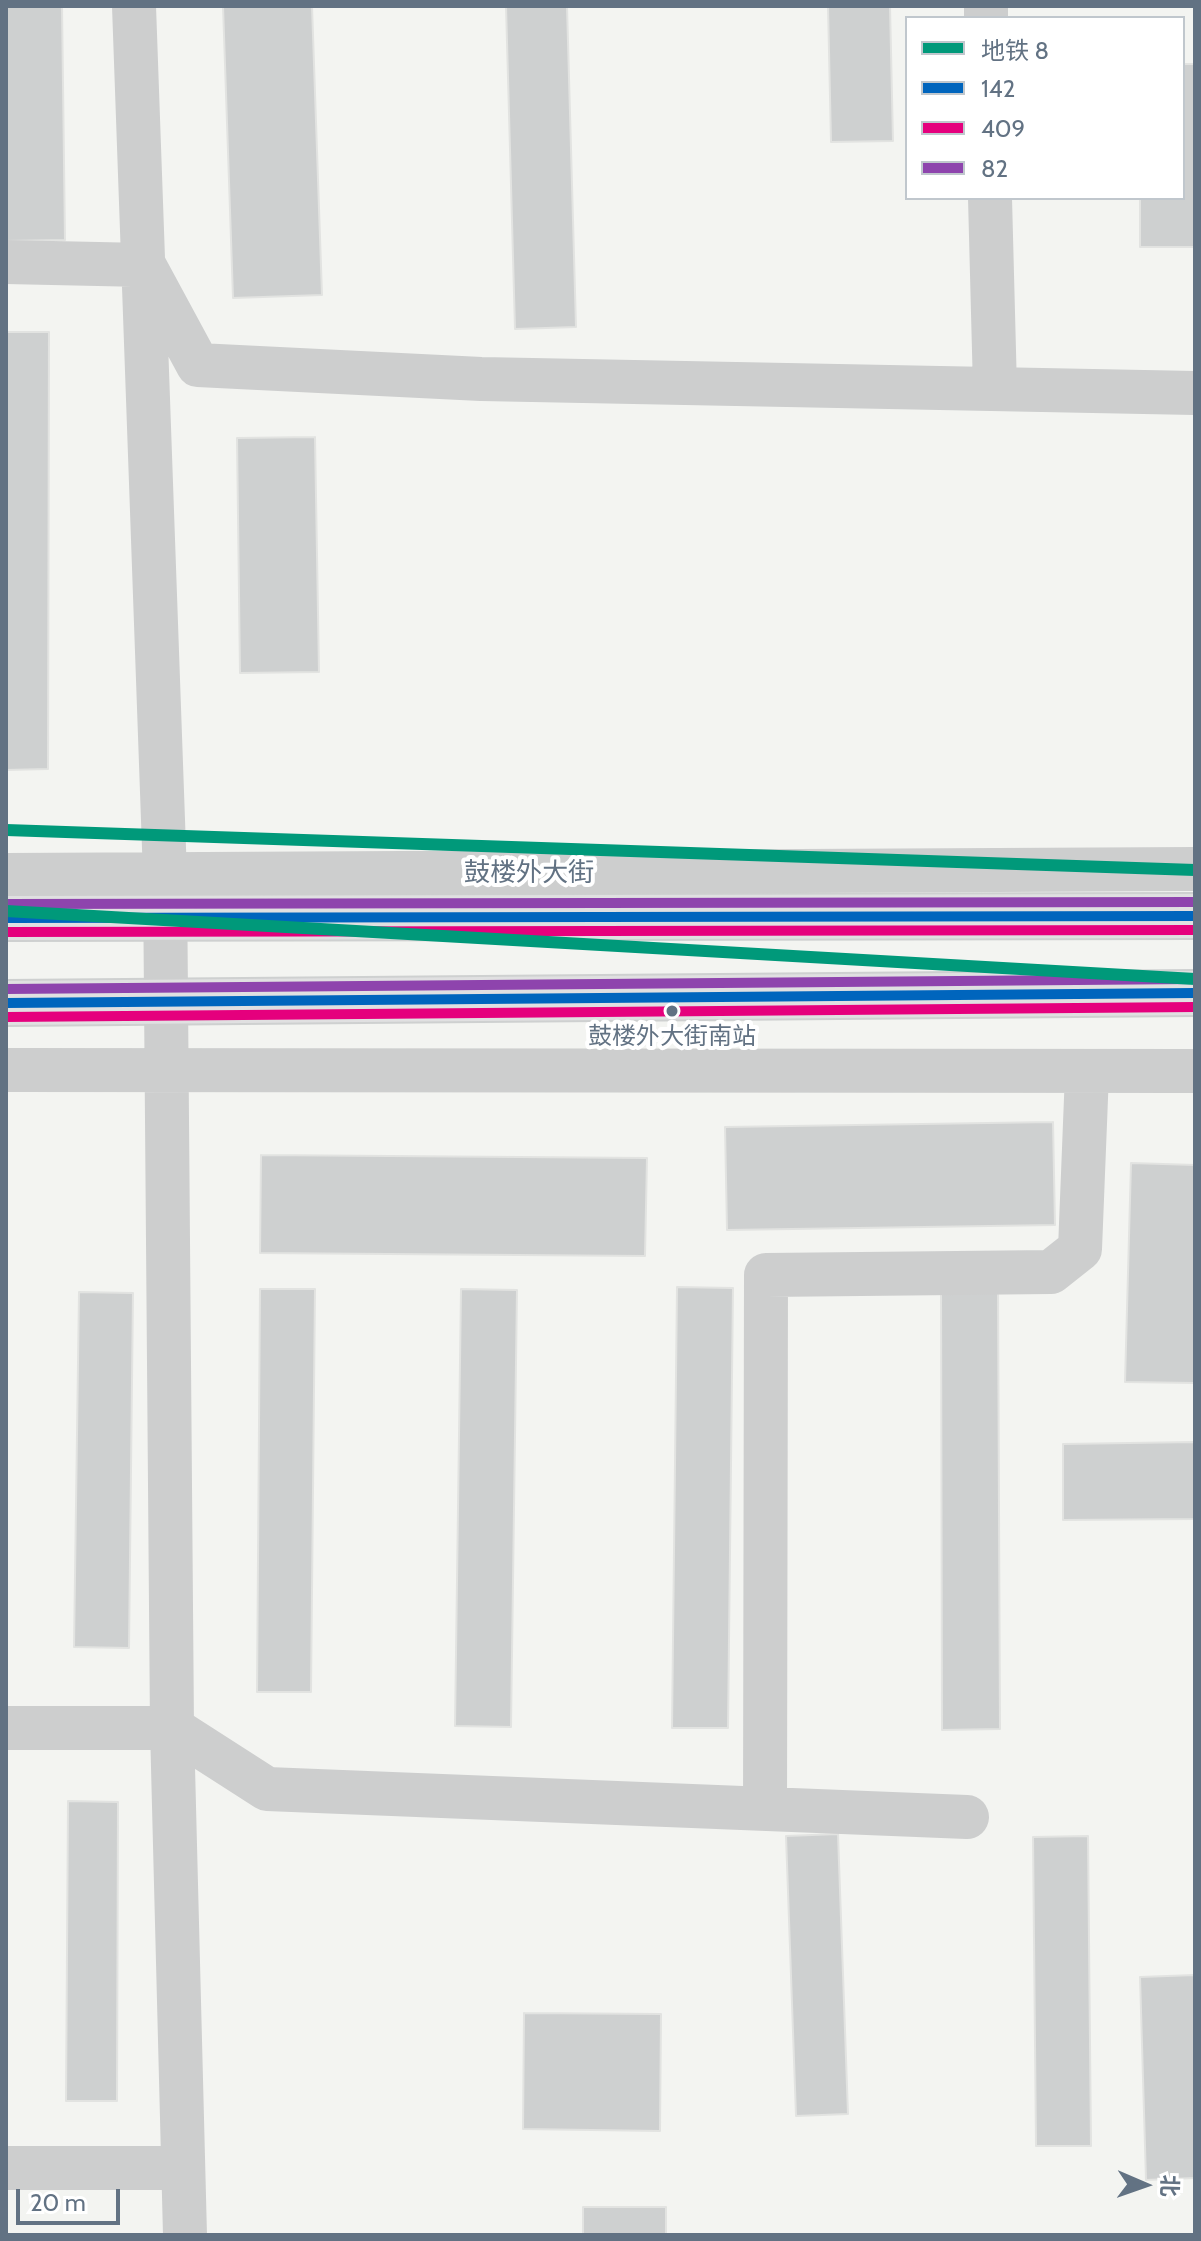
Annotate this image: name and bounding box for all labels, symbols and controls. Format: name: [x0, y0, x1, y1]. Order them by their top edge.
legend: [905, 16, 1185, 200]
text: 地铁 8: [981, 36, 1049, 65]
text: 142: [981, 74, 1015, 103]
text: 409: [981, 114, 1025, 143]
text: 82: [981, 154, 1008, 183]
street label: 鼓楼外大街: [464, 857, 594, 889]
marker: 鼓楼外大街南站: [664, 1003, 680, 1019]
place label: 鼓楼外大街南站: [588, 1023, 756, 1051]
north arrow: [1105, 2145, 1185, 2225]
scale bar: [20, 2173, 124, 2223]
text: 北: [1156, 2174, 1183, 2197]
text: 20 m: [30, 2188, 86, 2217]

